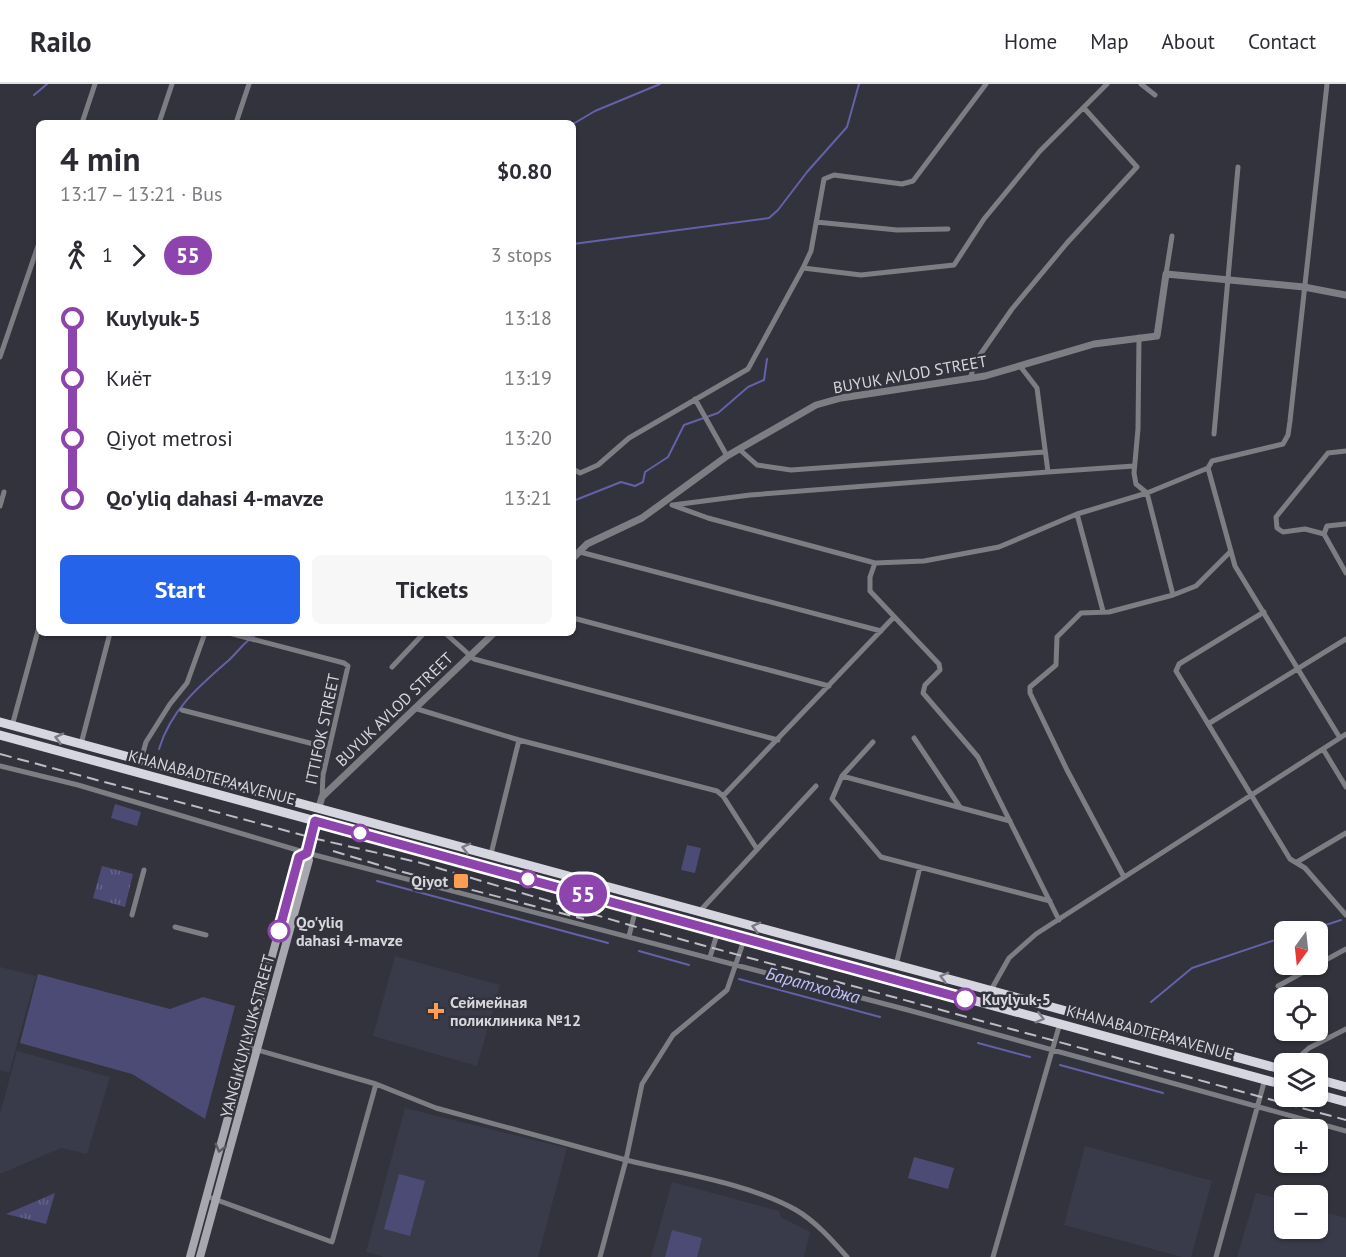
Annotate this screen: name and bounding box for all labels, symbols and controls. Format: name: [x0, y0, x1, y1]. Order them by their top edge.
text: Railo: [30, 23, 92, 60]
text: Home: [1004, 28, 1057, 55]
text: Map: [1090, 28, 1129, 55]
text: About: [1162, 28, 1215, 55]
text: Contact: [1248, 28, 1316, 55]
text: 4 min: [60, 137, 141, 180]
text: $0.80: [497, 157, 552, 185]
text: 13:17 – 13:21 · Bus: [60, 181, 222, 207]
icon: walk: [60, 239, 93, 272]
icon: forward: [122, 239, 155, 272]
text: 1: [102, 242, 113, 268]
text: 55: [176, 242, 200, 269]
text: 3 stops: [491, 242, 552, 268]
text: Kuylyuk-5: [106, 304, 201, 332]
text: 13:18: [504, 305, 552, 331]
street label: BUYUK AVLOD STREET: [832, 351, 989, 397]
text: Киёт: [106, 364, 151, 392]
text: 13:19: [504, 365, 552, 391]
text: Qiyot metrosi: [106, 424, 233, 452]
text: 13:20: [504, 425, 552, 451]
text: Qo'yliq dahasi 4-mavze: [106, 484, 324, 512]
text: 13:21: [504, 485, 552, 511]
button: Start: [60, 555, 300, 624]
button: Tickets: [312, 555, 552, 624]
street label: BUYUK AVLOD STREET: [331, 648, 457, 770]
street label: ITTIFOK STREET: [300, 671, 344, 786]
one-way arrow: [54, 733, 64, 746]
street label: KHANABADTEPA AVENUE: [126, 745, 298, 809]
unlabelled marker: [351, 824, 369, 842]
one-way arrow: [461, 842, 471, 855]
unlabelled marker: [519, 870, 537, 888]
place label: Qiyot: [411, 871, 448, 891]
marker: Qiyot: [452, 872, 470, 890]
line badge: 55: [556, 874, 610, 914]
text: 55: [571, 881, 595, 908]
place label: Qo'yliq dahasi 4-mavze: [296, 912, 403, 950]
marker: Qo'yliq dahasi 4-mavze: [268, 920, 290, 942]
one-way arrow: [751, 921, 761, 934]
north arrow: [1274, 921, 1328, 975]
map controls: [1274, 921, 1328, 1239]
street label: YANGI KUYLYUK STREET: [216, 952, 278, 1120]
water label: Баратходжа: [763, 961, 863, 1009]
one-way arrow: [939, 972, 949, 985]
button: locate: [1274, 987, 1328, 1041]
marker: Kuylyuk-5: [954, 988, 976, 1010]
place label: Kuylyuk-5: [982, 989, 1051, 1009]
place label: Сеймейная поликлиника №12: [450, 992, 581, 1030]
street label: KHANABADTEPA AVENUE: [1064, 1000, 1236, 1064]
marker: Сеймейная поликлиника №12: [427, 1002, 445, 1020]
one-way arrow: [1035, 1011, 1045, 1024]
button: layers: [1274, 1053, 1328, 1107]
button: +: [1274, 1119, 1328, 1173]
one-way arrow: [214, 1143, 227, 1153]
button: −: [1274, 1185, 1328, 1239]

